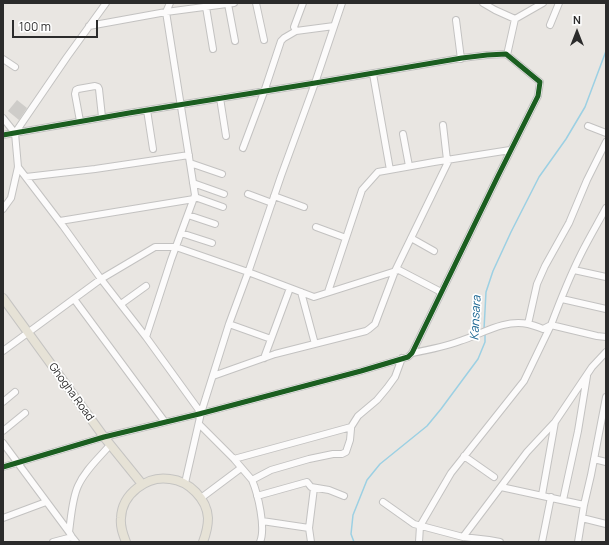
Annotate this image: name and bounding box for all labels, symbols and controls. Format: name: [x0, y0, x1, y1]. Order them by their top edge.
scale bar: [14, 12, 100, 38]
north arrow: [557, 12, 597, 52]
text: N: [573, 12, 581, 27]
text: 100 m: [19, 18, 51, 35]
water label: Kansara: [468, 295, 484, 341]
street label: Ghogha Road: [46, 361, 96, 423]

